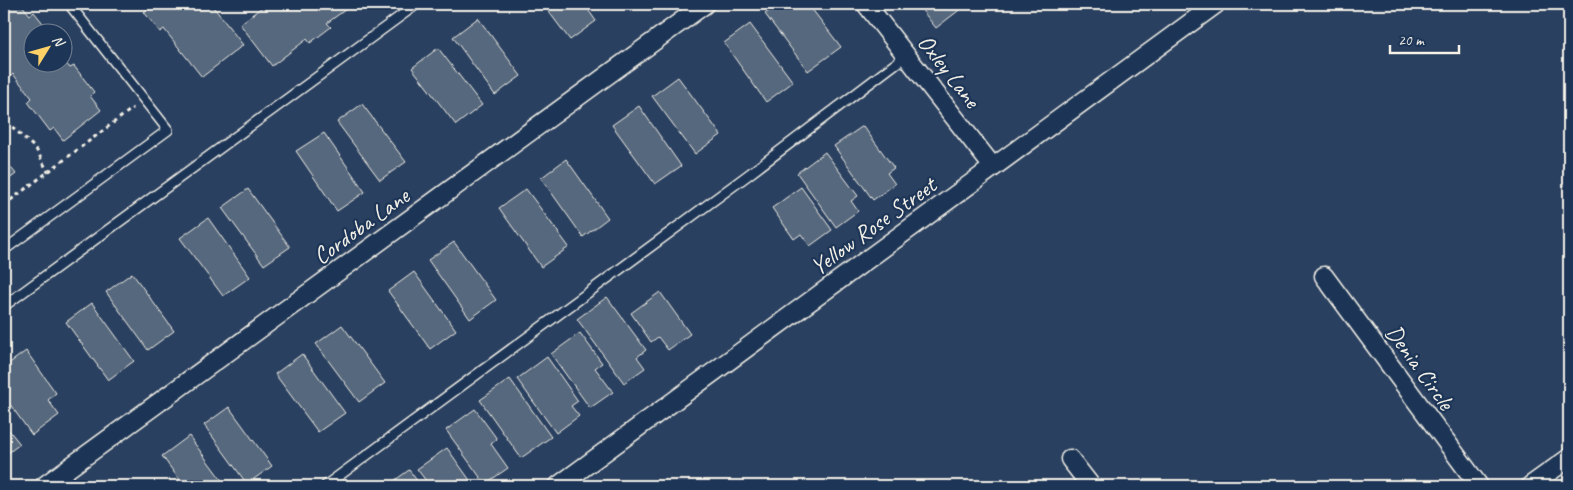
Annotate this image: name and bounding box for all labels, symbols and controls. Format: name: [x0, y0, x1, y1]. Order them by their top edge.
north arrow: [22, 22, 72, 72]
scale bar: [1390, 22, 1459, 54]
street label: Oxley Lane: [911, 28, 988, 116]
text: 20 m: [1398, 31, 1425, 50]
text: N: [49, 32, 69, 51]
street label: Yellow Rose Street: [804, 169, 943, 282]
street label: Cordoba Lane: [307, 180, 417, 271]
street label: Denia Circle: [1379, 318, 1462, 417]

